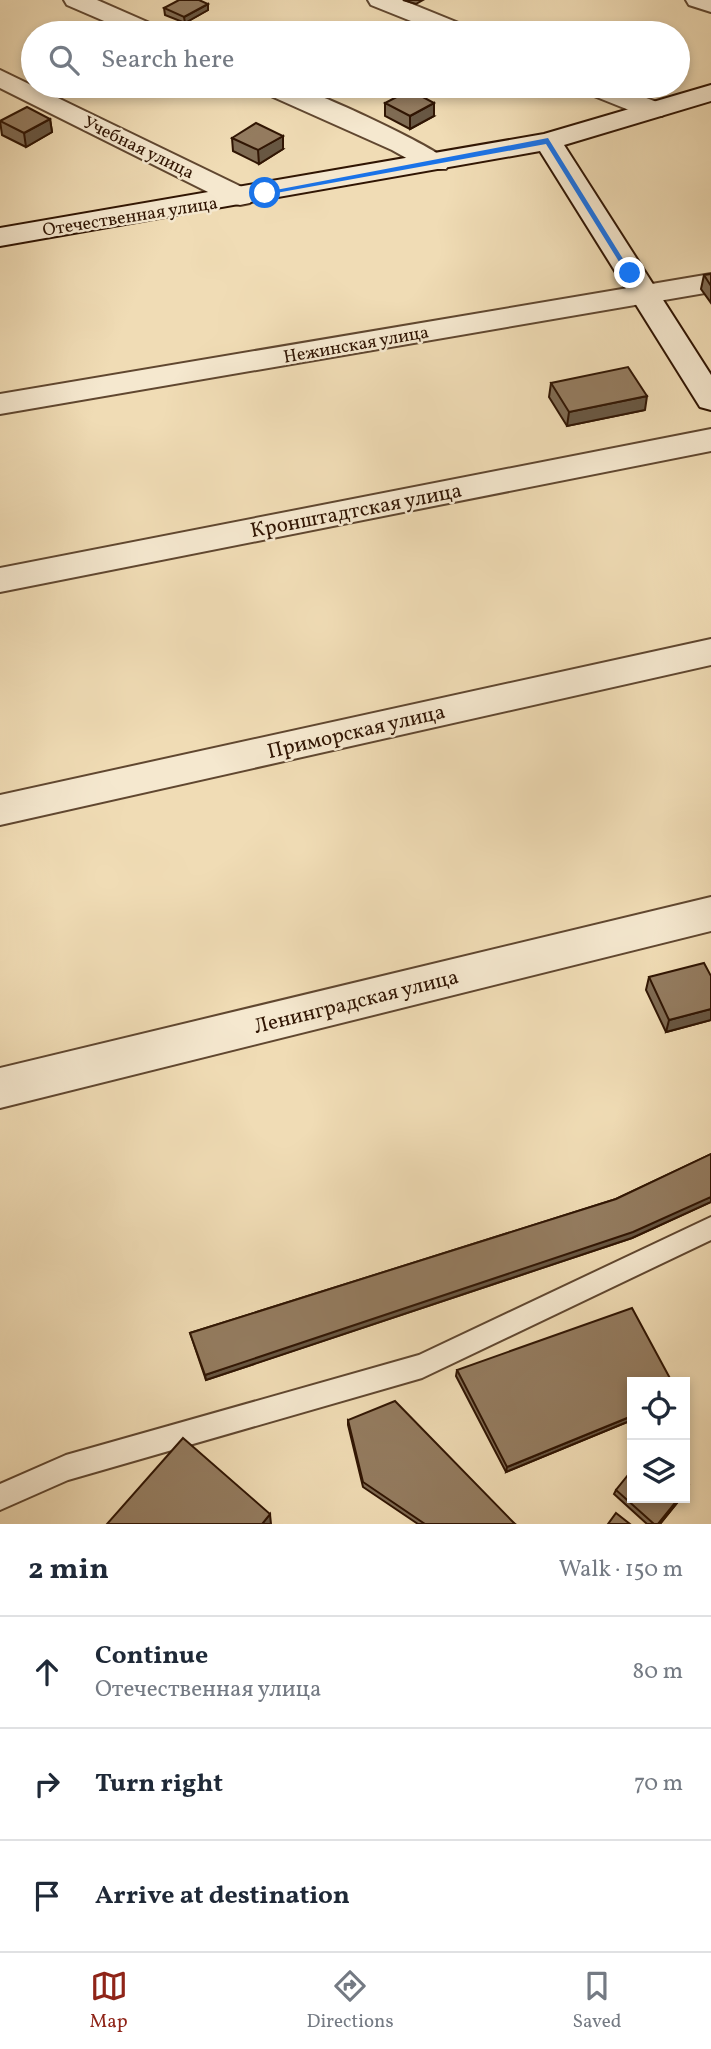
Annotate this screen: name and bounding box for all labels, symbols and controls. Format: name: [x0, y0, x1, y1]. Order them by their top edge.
search box: [21, 21, 690, 98]
icon: search: [45, 41, 83, 79]
text: Search here: [101, 42, 234, 78]
street label: Учебная улица: [79, 111, 198, 186]
route start: [249, 177, 280, 208]
street label: Отечественная улица: [41, 191, 220, 244]
route end: [614, 257, 645, 288]
street label: Нежинская улица: [281, 320, 431, 371]
street label: Кронштадтская улица: [248, 477, 465, 546]
street label: Приморская улица: [264, 698, 448, 767]
street label: Ленинградская улица: [251, 963, 462, 1042]
map controls: [627, 1377, 690, 1503]
button: locate: [627, 1377, 690, 1440]
button: layers: [627, 1440, 690, 1503]
text: 2 min: [28, 1549, 109, 1591]
text: Walk · 150 m: [559, 1554, 683, 1586]
text: Continue: [95, 1638, 208, 1674]
icon: ahead: [28, 1653, 66, 1691]
text: 80 m: [633, 1656, 683, 1688]
text: Отечественная улица: [95, 1674, 321, 1706]
icon: right: [28, 1765, 66, 1803]
text: Turn right: [95, 1766, 223, 1802]
text: 70 m: [634, 1768, 683, 1800]
icon: arrive: [28, 1877, 66, 1915]
text: Arrive at destination: [95, 1878, 350, 1914]
tab: Map: [89, 1967, 128, 2035]
tab: Directions: [307, 1967, 394, 2035]
tab: Saved: [573, 1967, 621, 2035]

